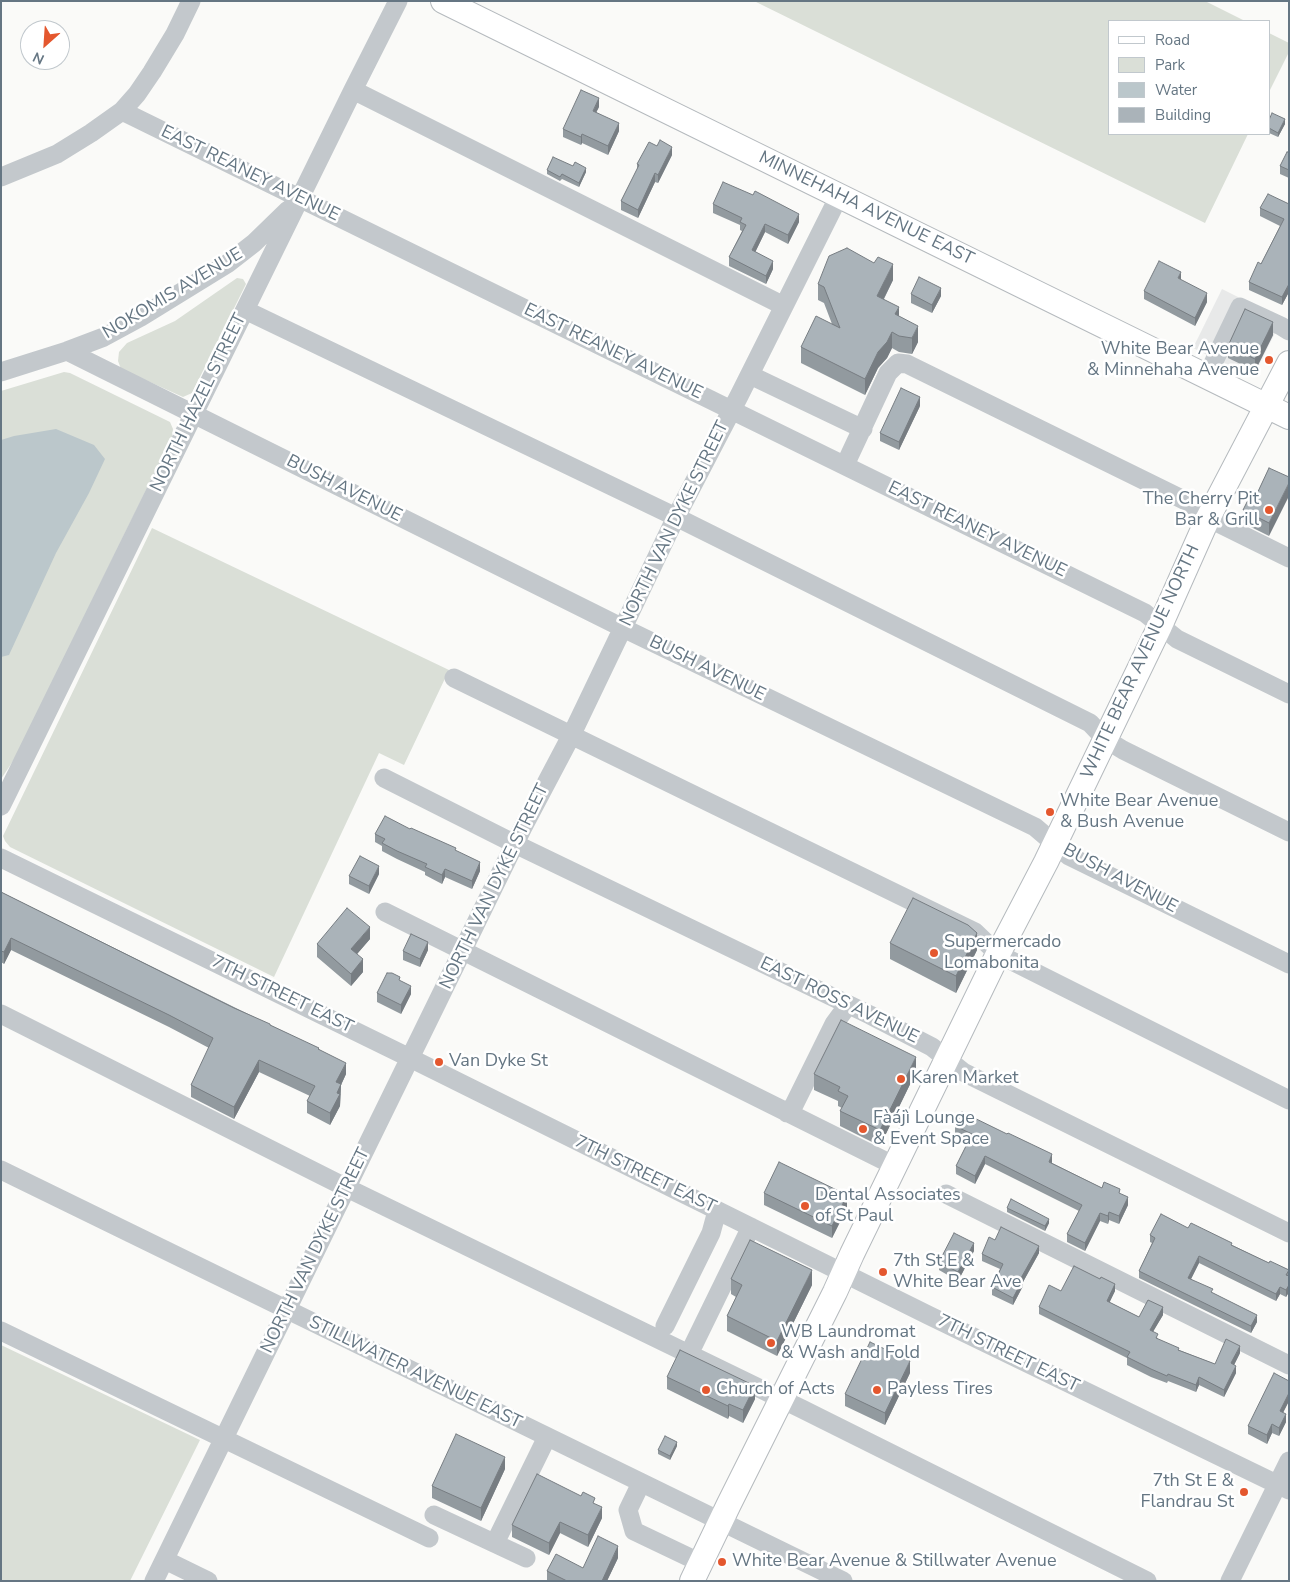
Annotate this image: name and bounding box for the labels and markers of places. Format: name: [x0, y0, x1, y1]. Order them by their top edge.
place label: White Bear Avenue & Minnehaha Avenue: [1087, 339, 1259, 382]
marker: White Bear Avenue & Minnehaha Avenue: [1263, 354, 1275, 366]
place label: The Cherry Pit Bar & Grill: [1143, 489, 1259, 532]
marker: The Cherry Pit Bar & Grill: [1263, 504, 1275, 516]
place label: White Bear Avenue & Bush Avenue: [1060, 791, 1218, 834]
marker: White Bear Avenue & Bush Avenue: [1044, 806, 1056, 818]
place label: Supermercado Lomabonita: [944, 932, 1061, 974]
marker: Supermercado Lomabonita: [928, 947, 940, 959]
place label: Van Dyke St: [449, 1051, 548, 1073]
marker: Van Dyke St: [433, 1056, 445, 1068]
place label: Karen Market: [911, 1068, 1019, 1090]
marker: Karen Market: [895, 1073, 907, 1085]
place label: Fàájì Lounge & Event Space: [873, 1108, 989, 1150]
marker: Fàájì Lounge & Event Space: [857, 1123, 869, 1135]
place label: Dental Associates of St Paul: [815, 1185, 961, 1228]
marker: Dental Associates of St Paul: [799, 1200, 811, 1212]
place label: 7th St E & White Bear Ave: [893, 1251, 1021, 1294]
marker: 7th St E & White Bear Ave: [877, 1266, 889, 1278]
place label: WB Laundromat & Wash and Fold: [781, 1322, 920, 1365]
marker: WB Laundromat & Wash and Fold: [765, 1337, 777, 1349]
place label: Church of Acts: [716, 1379, 835, 1401]
place label: Payless Tires: [887, 1379, 993, 1401]
marker: Church of Acts: [700, 1384, 712, 1396]
marker: Payless Tires: [871, 1384, 883, 1396]
place label: 7th St E & Flandrau St: [1141, 1471, 1234, 1514]
marker: 7th St E & Flandrau St: [1238, 1486, 1250, 1498]
place label: White Bear Avenue & Stillwater Avenue: [732, 1551, 1057, 1573]
marker: White Bear Avenue & Stillwater Avenue: [716, 1556, 728, 1568]

